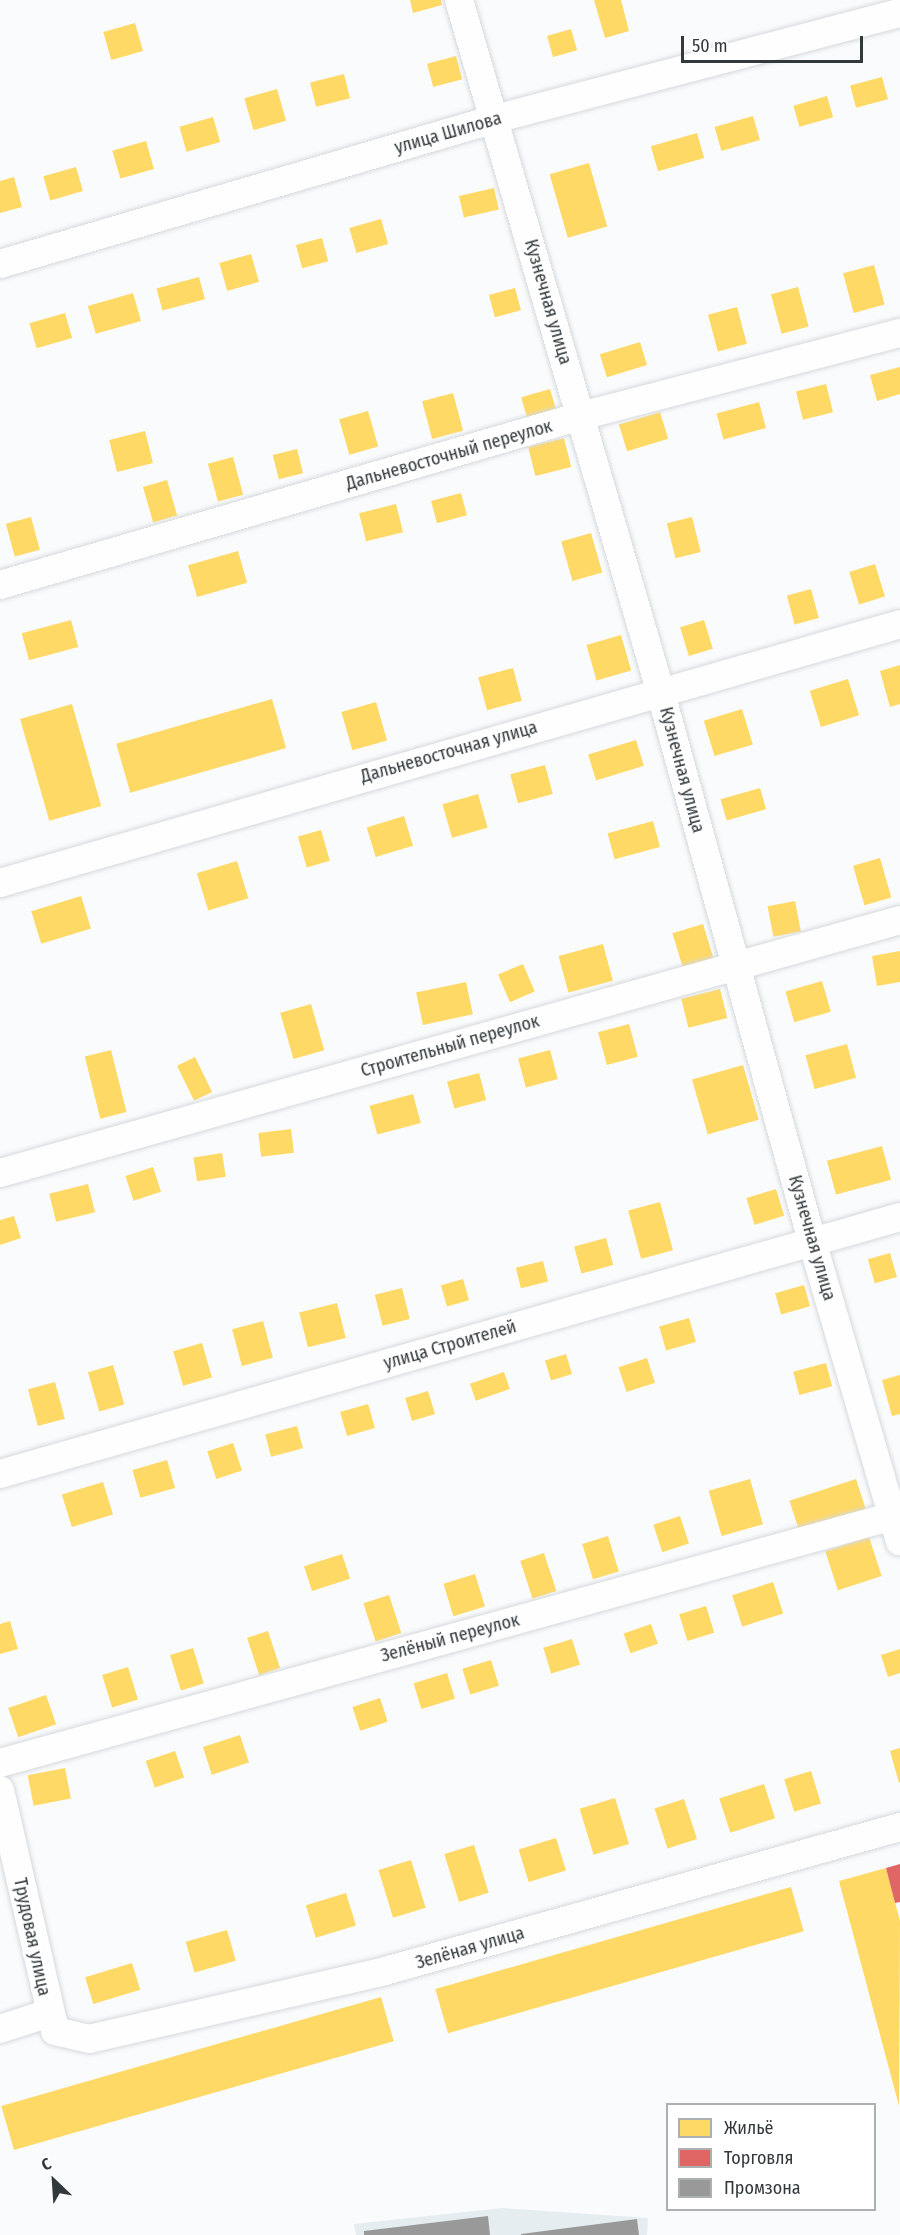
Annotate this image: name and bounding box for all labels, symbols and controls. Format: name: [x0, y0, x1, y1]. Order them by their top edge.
scale bar: [684, 24, 866, 62]
text: 50 m: [692, 35, 728, 57]
street label: улица Шилова: [392, 107, 504, 159]
street label: Кузнечная улица: [520, 237, 576, 367]
street label: Дальневосточный переулок: [343, 415, 555, 495]
street label: Кузнечная улица: [655, 705, 709, 835]
street label: Дальневосточная улица: [358, 716, 540, 788]
street label: Строительный переулок: [358, 1010, 542, 1082]
street label: Кузнечная улица: [784, 1173, 840, 1303]
street label: улица Строителей: [381, 1316, 519, 1374]
street label: Зелёный переулок: [378, 1609, 522, 1667]
street label: Трудовая улица: [9, 1876, 55, 1998]
street label: Зелёная улица: [413, 1922, 527, 1974]
legend: [666, 2103, 876, 2211]
text: Жильё: [724, 2117, 774, 2139]
text: Торговля: [724, 2147, 793, 2169]
north arrow: [24, 2151, 84, 2211]
text: С: [38, 2154, 54, 2175]
text: Промзона: [724, 2177, 801, 2199]

